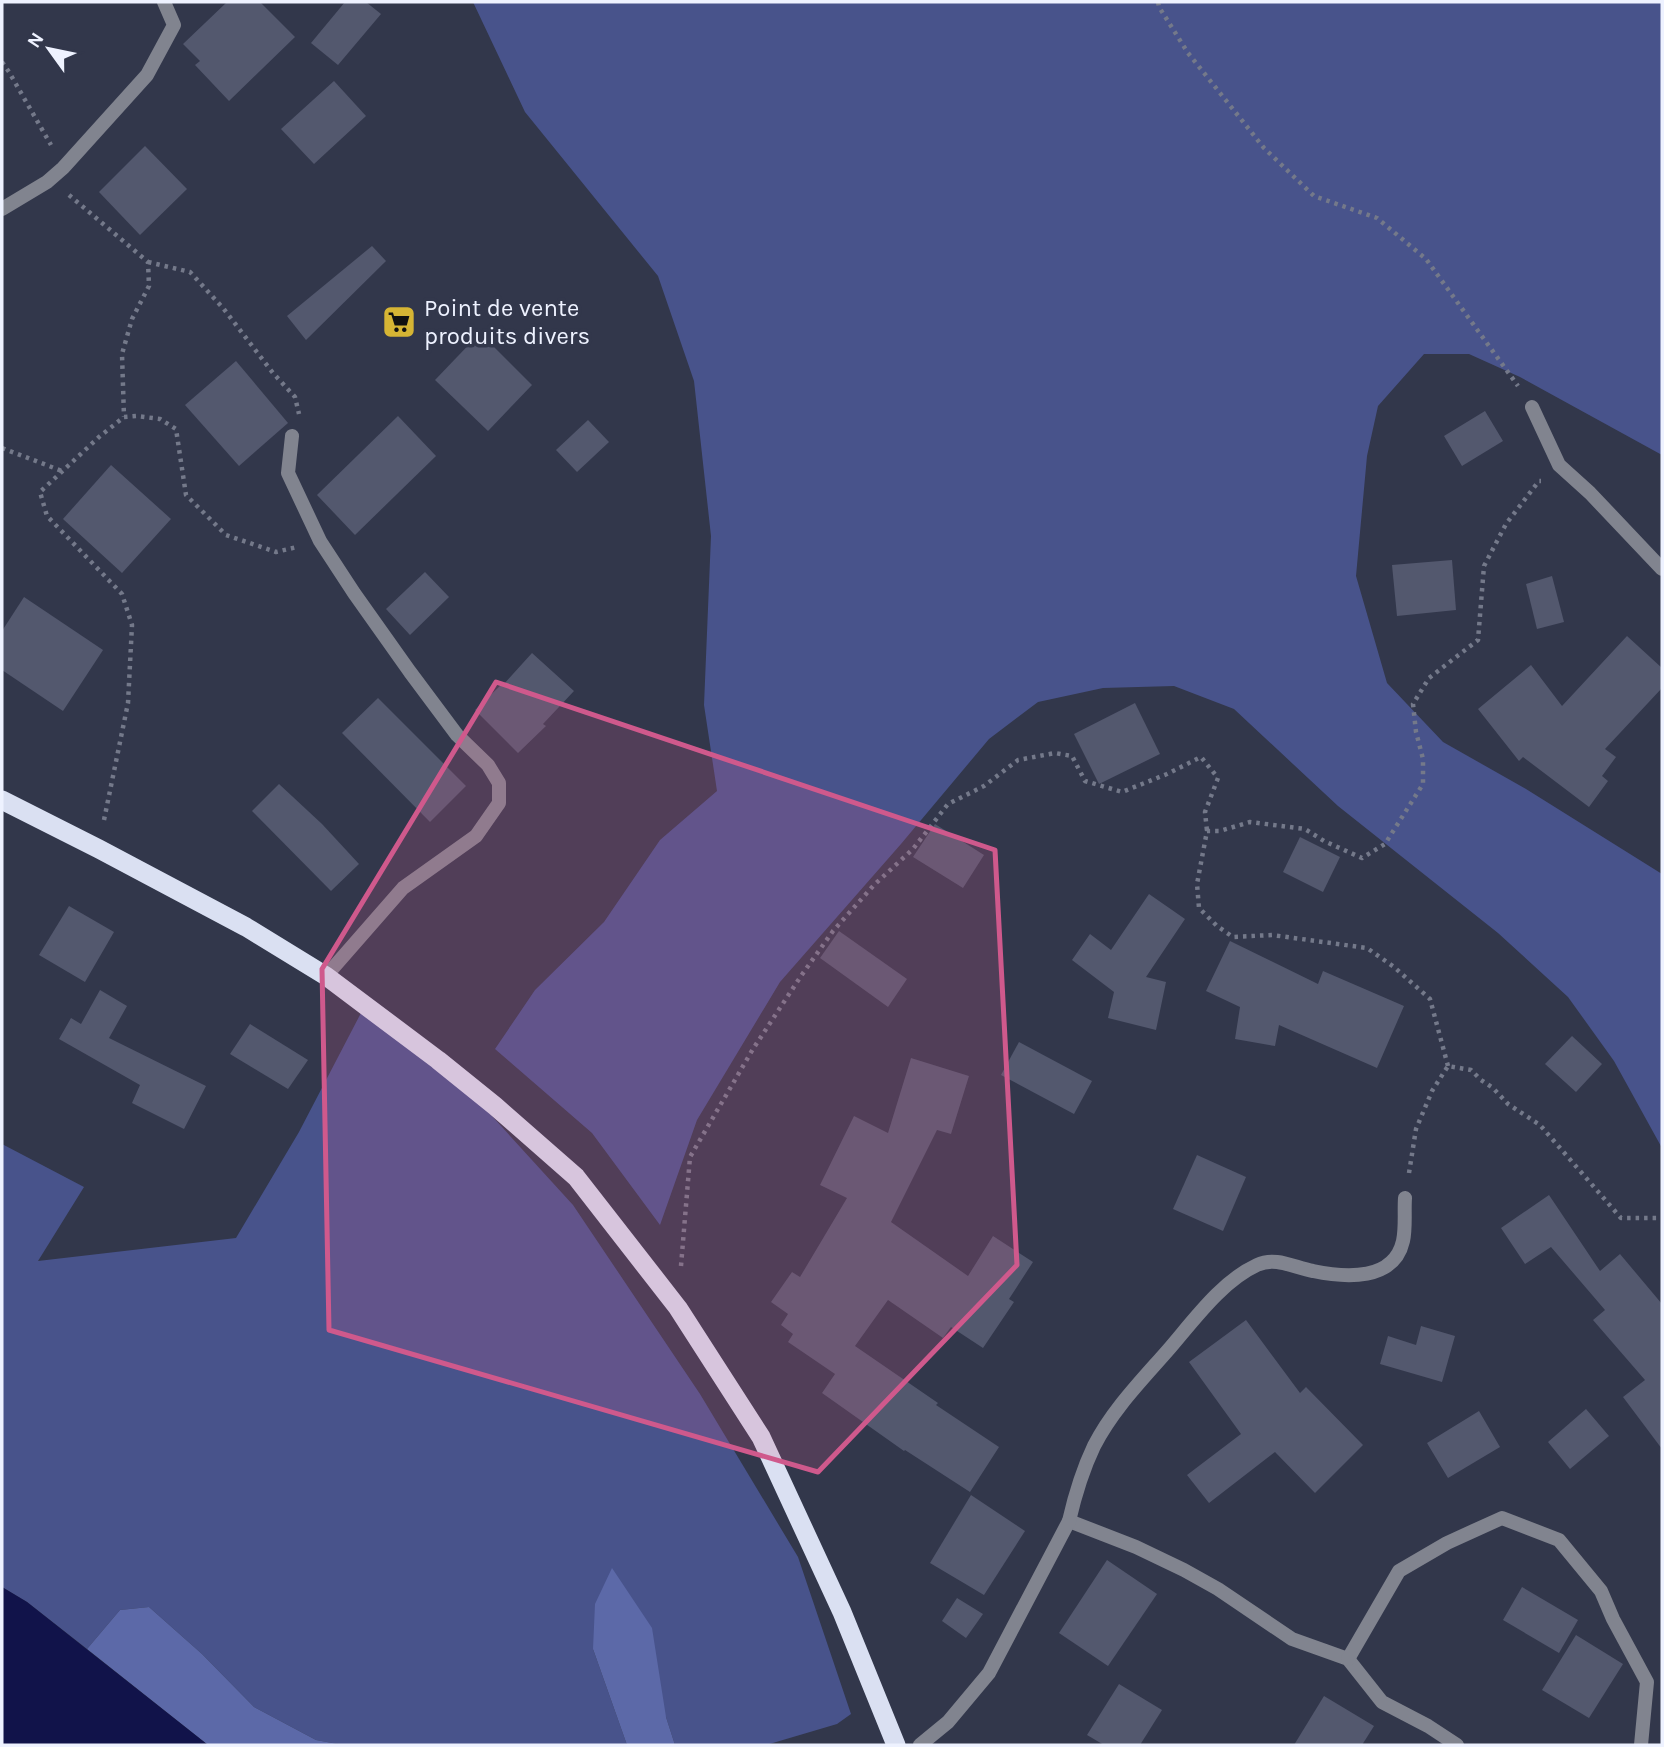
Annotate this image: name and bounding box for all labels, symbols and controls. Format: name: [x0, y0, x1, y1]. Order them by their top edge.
north arrow: [14, 14, 84, 84]
text: N: [23, 29, 49, 52]
place label: Point de vente produits divers: [424, 294, 590, 350]
supermarket icon: Point de vente produits divers: [380, 303, 418, 341]

